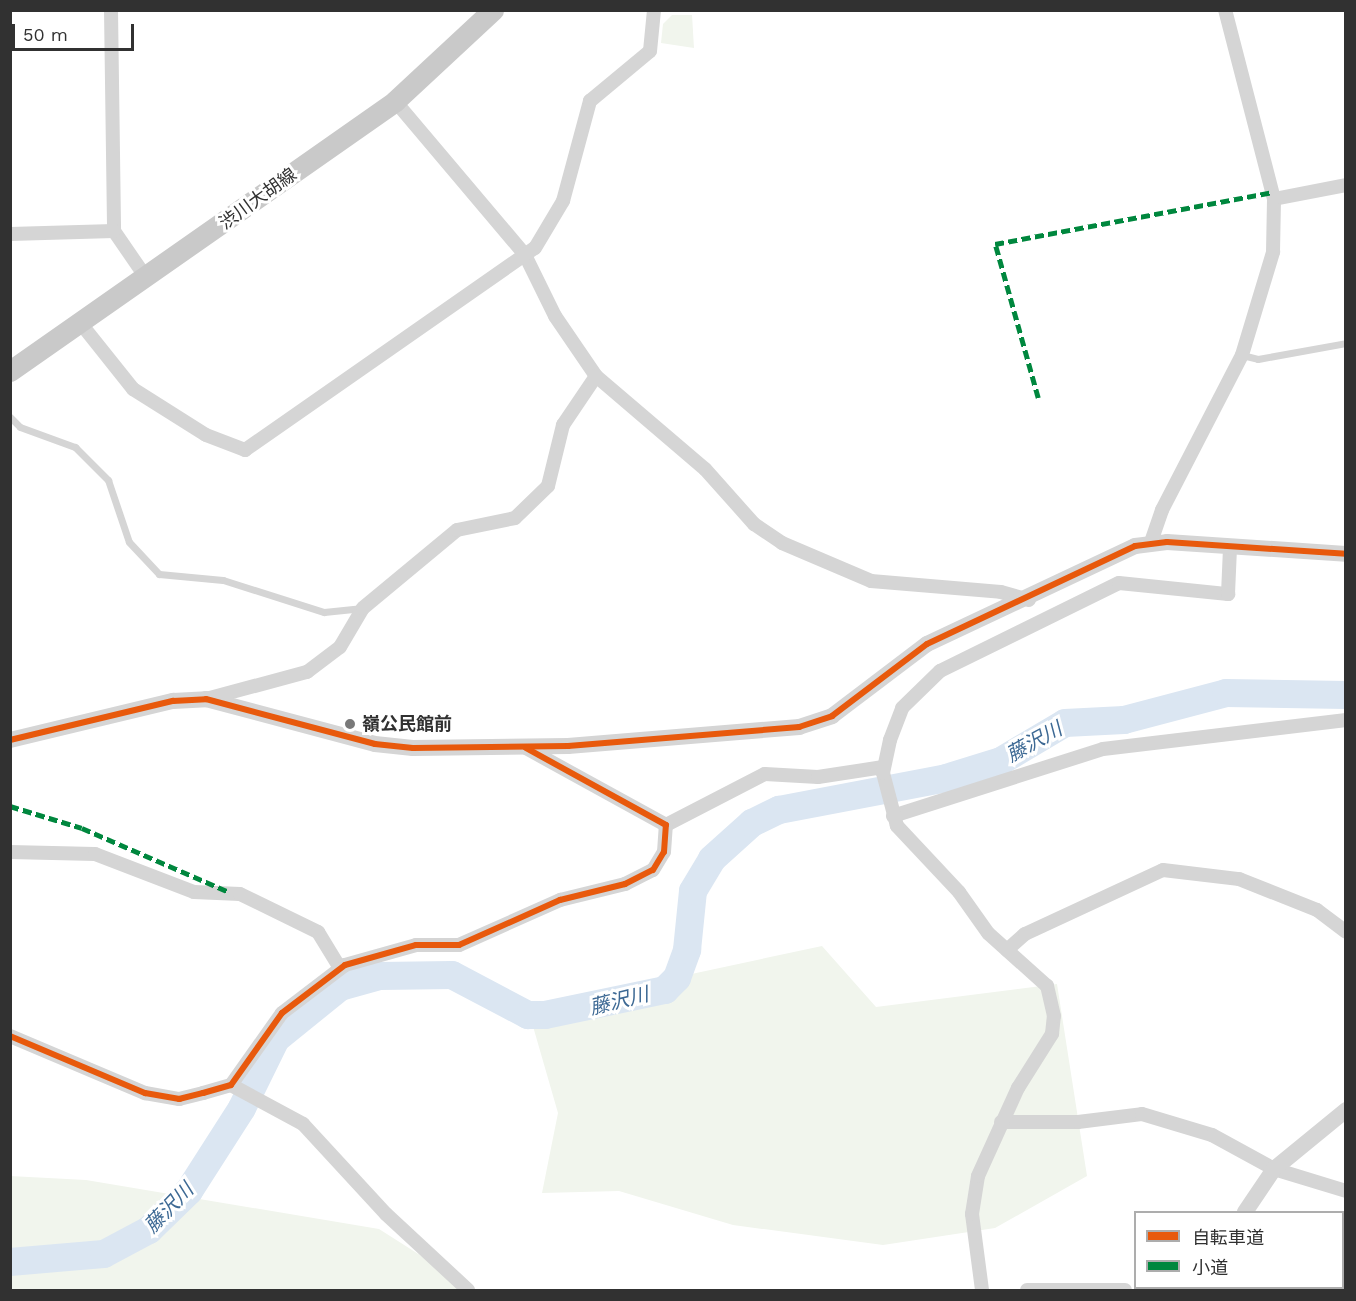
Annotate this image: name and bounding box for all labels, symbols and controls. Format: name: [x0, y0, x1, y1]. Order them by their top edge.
scale bar: [15, 12, 136, 50]
text: 50 m: [23, 24, 68, 45]
street label: 渋川大胡線: [215, 164, 301, 234]
place label: 嶺公民館前: [362, 713, 452, 735]
marker: 嶺公民館前: [343, 717, 357, 731]
water label: 藤沢川: [1002, 717, 1066, 767]
water label: 藤沢川: [587, 982, 651, 1020]
water label: 藤沢川: [140, 1178, 198, 1238]
legend: [1134, 1211, 1344, 1289]
text: 自転車道: [1192, 1227, 1264, 1248]
text: 小道: [1192, 1257, 1228, 1278]

